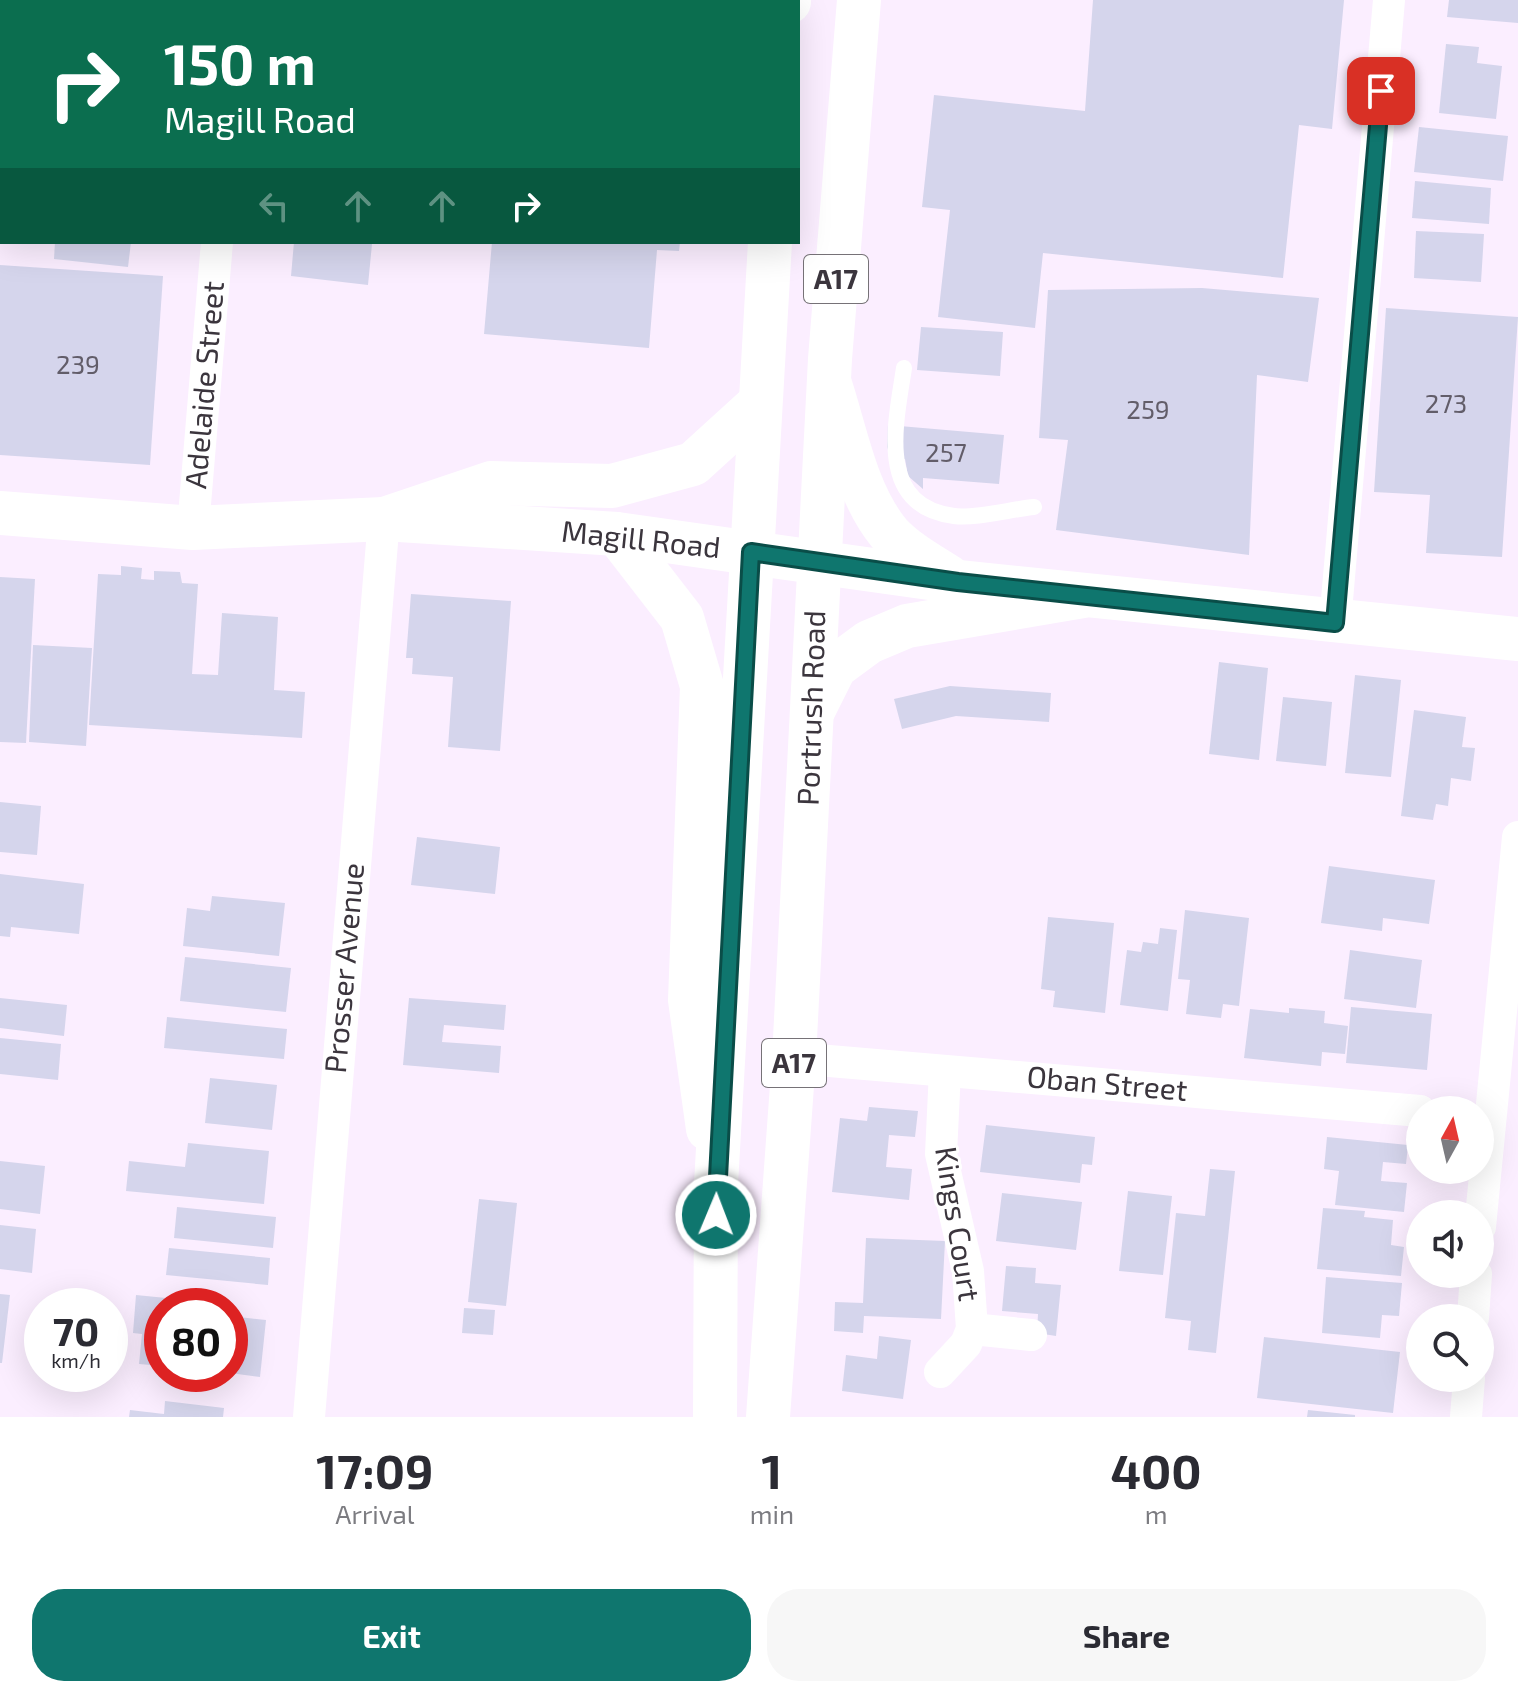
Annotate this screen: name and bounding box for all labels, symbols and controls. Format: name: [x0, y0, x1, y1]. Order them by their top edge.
text: 150 m: [164, 29, 316, 96]
icon: right: [32, 32, 136, 136]
pin: [1347, 57, 1415, 125]
icon: arrive: [1359, 69, 1403, 113]
text: Magill Road: [164, 97, 356, 140]
icon: left: [252, 184, 296, 228]
icon: ahead: [336, 184, 380, 228]
icon: ahead: [420, 184, 464, 228]
icon: right: [504, 184, 548, 228]
road number: A17: [804, 255, 868, 303]
street label: Adelaide Street: [176, 280, 230, 490]
house number: 239: [56, 348, 100, 379]
house number: 273: [1425, 387, 1467, 418]
house number: 259: [1126, 393, 1170, 424]
house number: 257: [925, 436, 967, 467]
street label: Magill Road: [560, 512, 723, 564]
street label: Portrush Road: [789, 610, 831, 806]
street label: Prosser Avenue: [316, 861, 370, 1074]
road number: A17: [762, 1039, 826, 1087]
street label: Oban Street: [1025, 1057, 1189, 1107]
north arrow: [1406, 1096, 1494, 1184]
map controls: [1406, 1096, 1494, 1392]
street label: Kings Court: [929, 1144, 989, 1304]
position arrow: [674, 1173, 758, 1257]
button: sound: [1406, 1200, 1494, 1288]
speed limit sign: 80: [144, 1288, 248, 1392]
button: search: [1406, 1304, 1494, 1392]
text: 70: [53, 1306, 99, 1354]
text: km/h: [51, 1348, 101, 1372]
text: 17:09: [316, 1441, 433, 1499]
text: 1: [762, 1441, 782, 1499]
text: 400: [1110, 1441, 1202, 1499]
text: Arrival: [335, 1498, 414, 1529]
text: min: [750, 1498, 794, 1529]
text: m: [1145, 1498, 1167, 1529]
button: Exit: [32, 1589, 751, 1681]
button: Share: [767, 1589, 1486, 1681]

